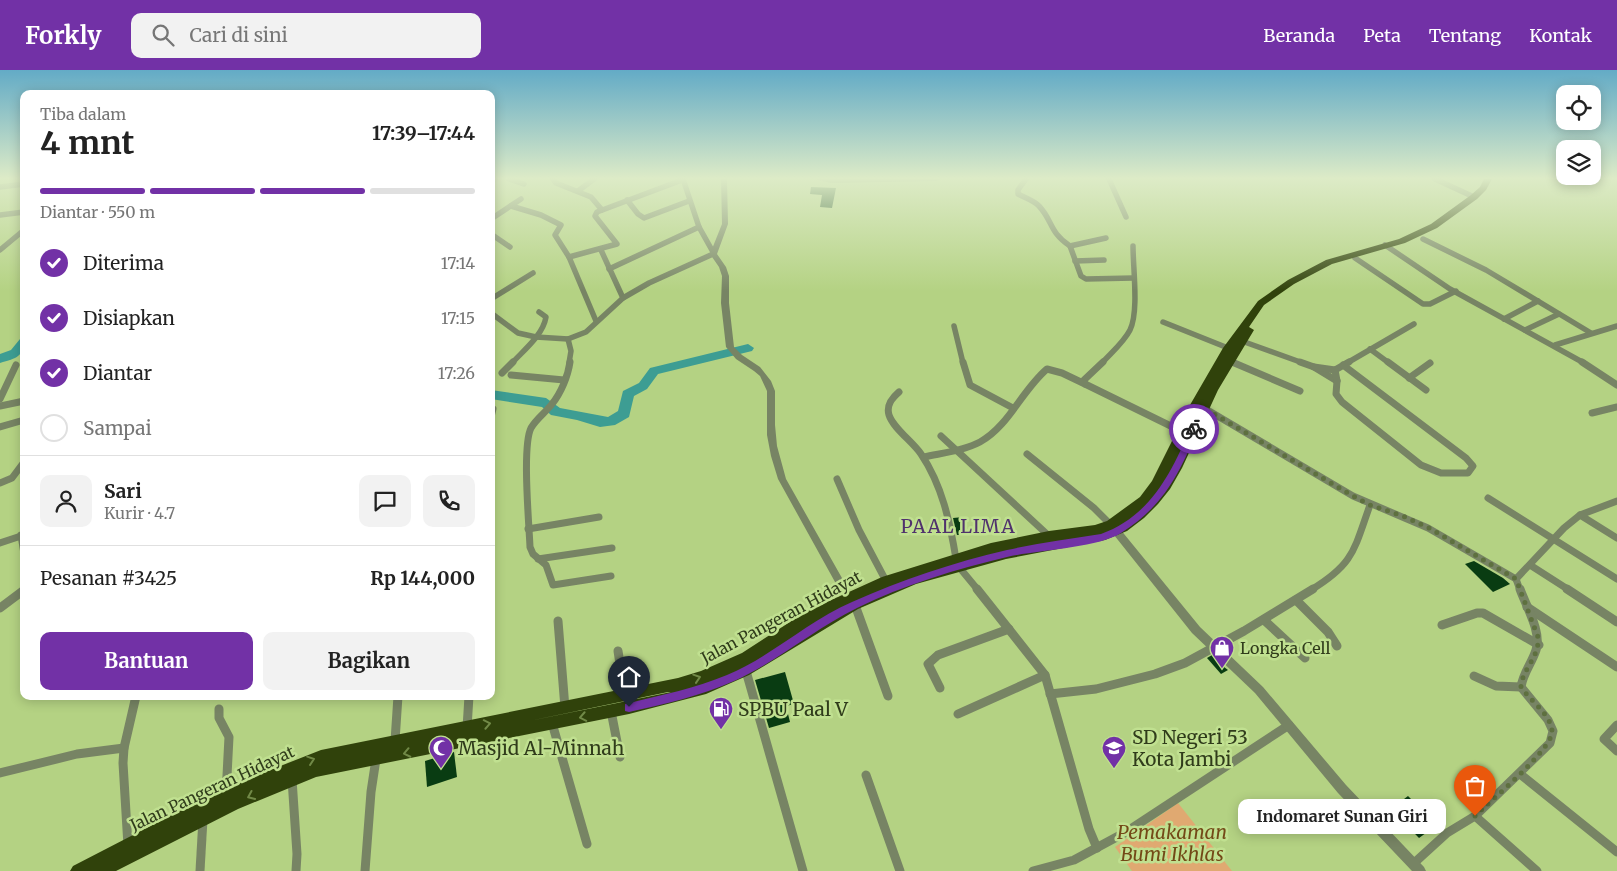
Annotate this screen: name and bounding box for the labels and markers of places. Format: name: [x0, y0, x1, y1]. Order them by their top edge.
shop icon: Longka Cell: [1209, 635, 1235, 669]
place label: Longka Cell: [1240, 638, 1330, 658]
pin: [608, 656, 650, 707]
fuel station icon: SPBU Paal V: [708, 696, 734, 730]
place label: SPBU Paal V: [738, 697, 849, 721]
place label: SD Negeri 53 Kota Jambi: [1132, 725, 1248, 771]
mosque icon: Masjid Al-Minnah: [428, 735, 454, 769]
school or university icon: SD Negeri 53 Kota Jambi: [1101, 735, 1127, 769]
place label: Masjid Al-Minnah: [458, 736, 625, 760]
pin: [1454, 765, 1496, 816]
callout: Indomaret Sunan Giri: [1238, 798, 1445, 834]

